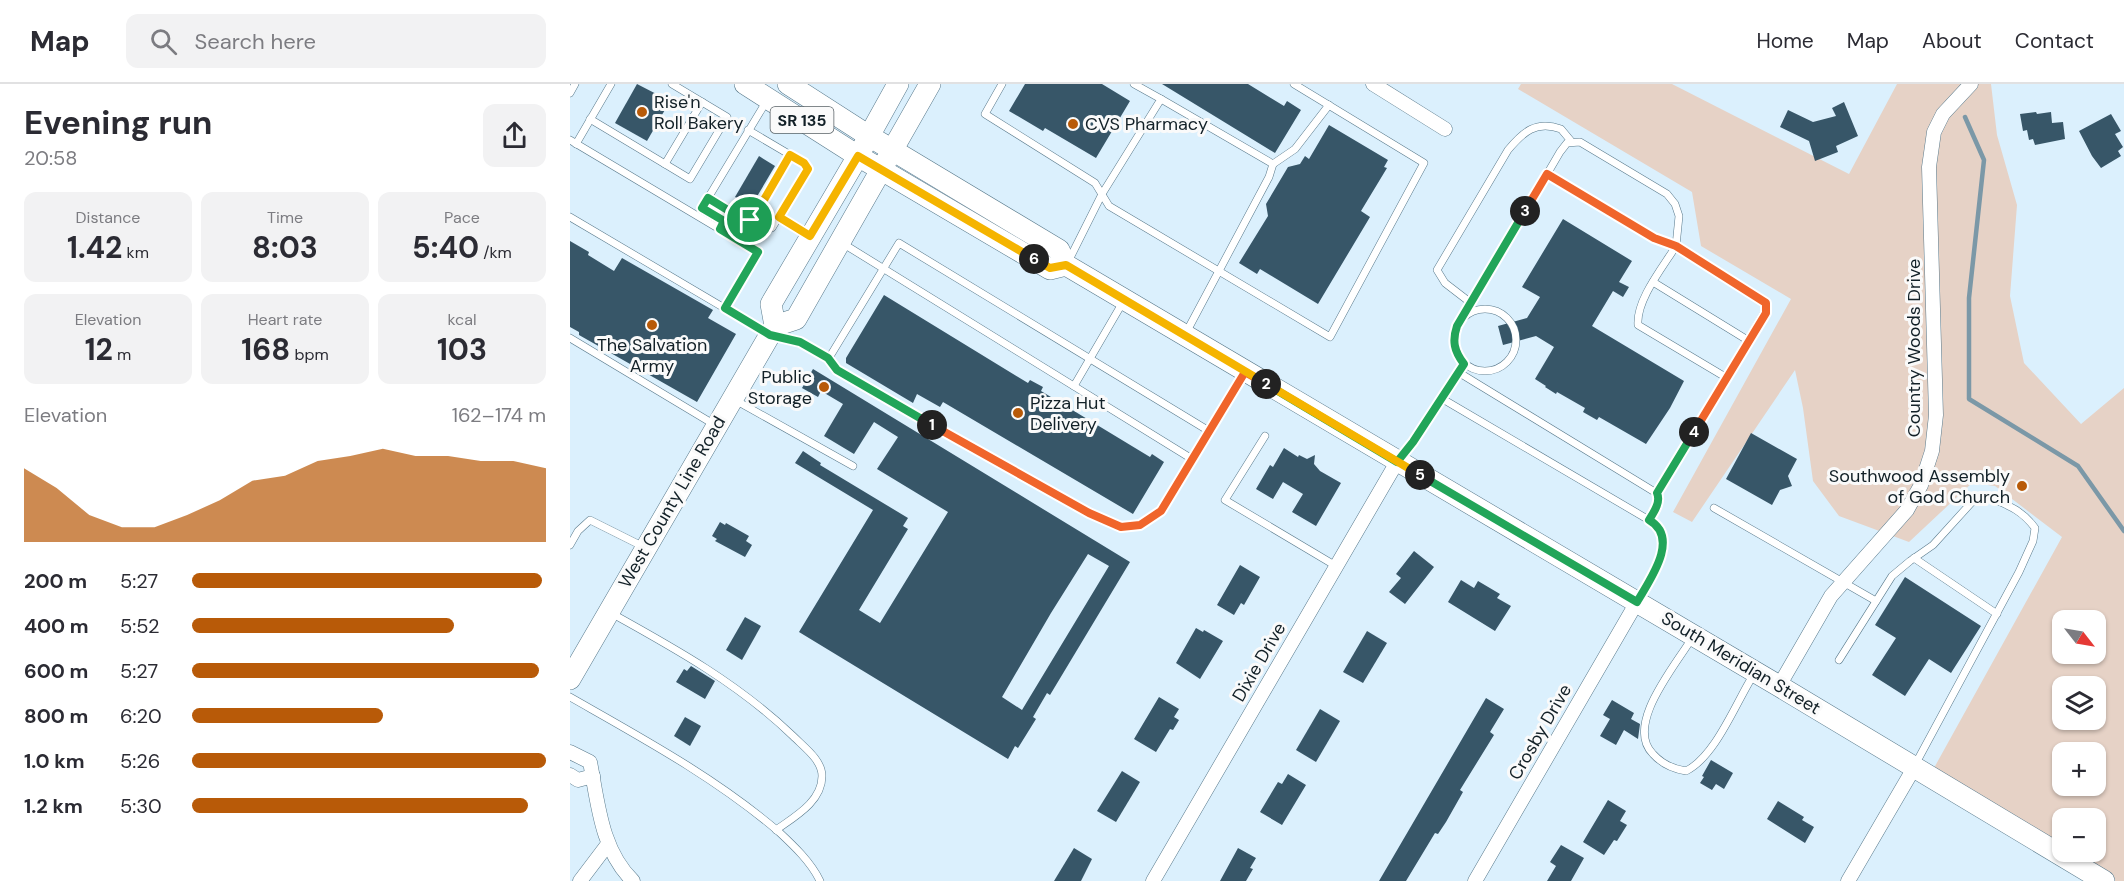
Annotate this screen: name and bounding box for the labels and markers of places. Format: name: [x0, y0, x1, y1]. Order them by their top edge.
place label: Rise'n Roll Bakery: [654, 90, 744, 135]
marker: Rise'n Roll Bakery: [635, 105, 649, 119]
place label: CVS Pharmacy: [1085, 112, 1208, 136]
marker: CVS Pharmacy: [1066, 117, 1080, 131]
pin: [724, 194, 775, 245]
pin: 3: [1510, 196, 1540, 226]
pin: 6: [1019, 244, 1049, 274]
marker: The Salvation Army: [645, 318, 659, 332]
place label: The Salvation Army: [597, 333, 707, 378]
place label: Public Storage: [748, 365, 812, 410]
pin: 2: [1251, 369, 1281, 399]
marker: Public Storage: [817, 380, 831, 394]
place label: Pizza Hut Delivery: [1030, 391, 1105, 436]
marker: Pizza Hut Delivery: [1011, 406, 1025, 420]
pin: 1: [917, 410, 947, 440]
pin: 4: [1679, 417, 1709, 447]
pin: 5: [1405, 460, 1435, 490]
place label: Southwood Assembly of God Church: [1829, 464, 2010, 509]
marker: Southwood Assembly of God Church: [2015, 479, 2029, 493]

